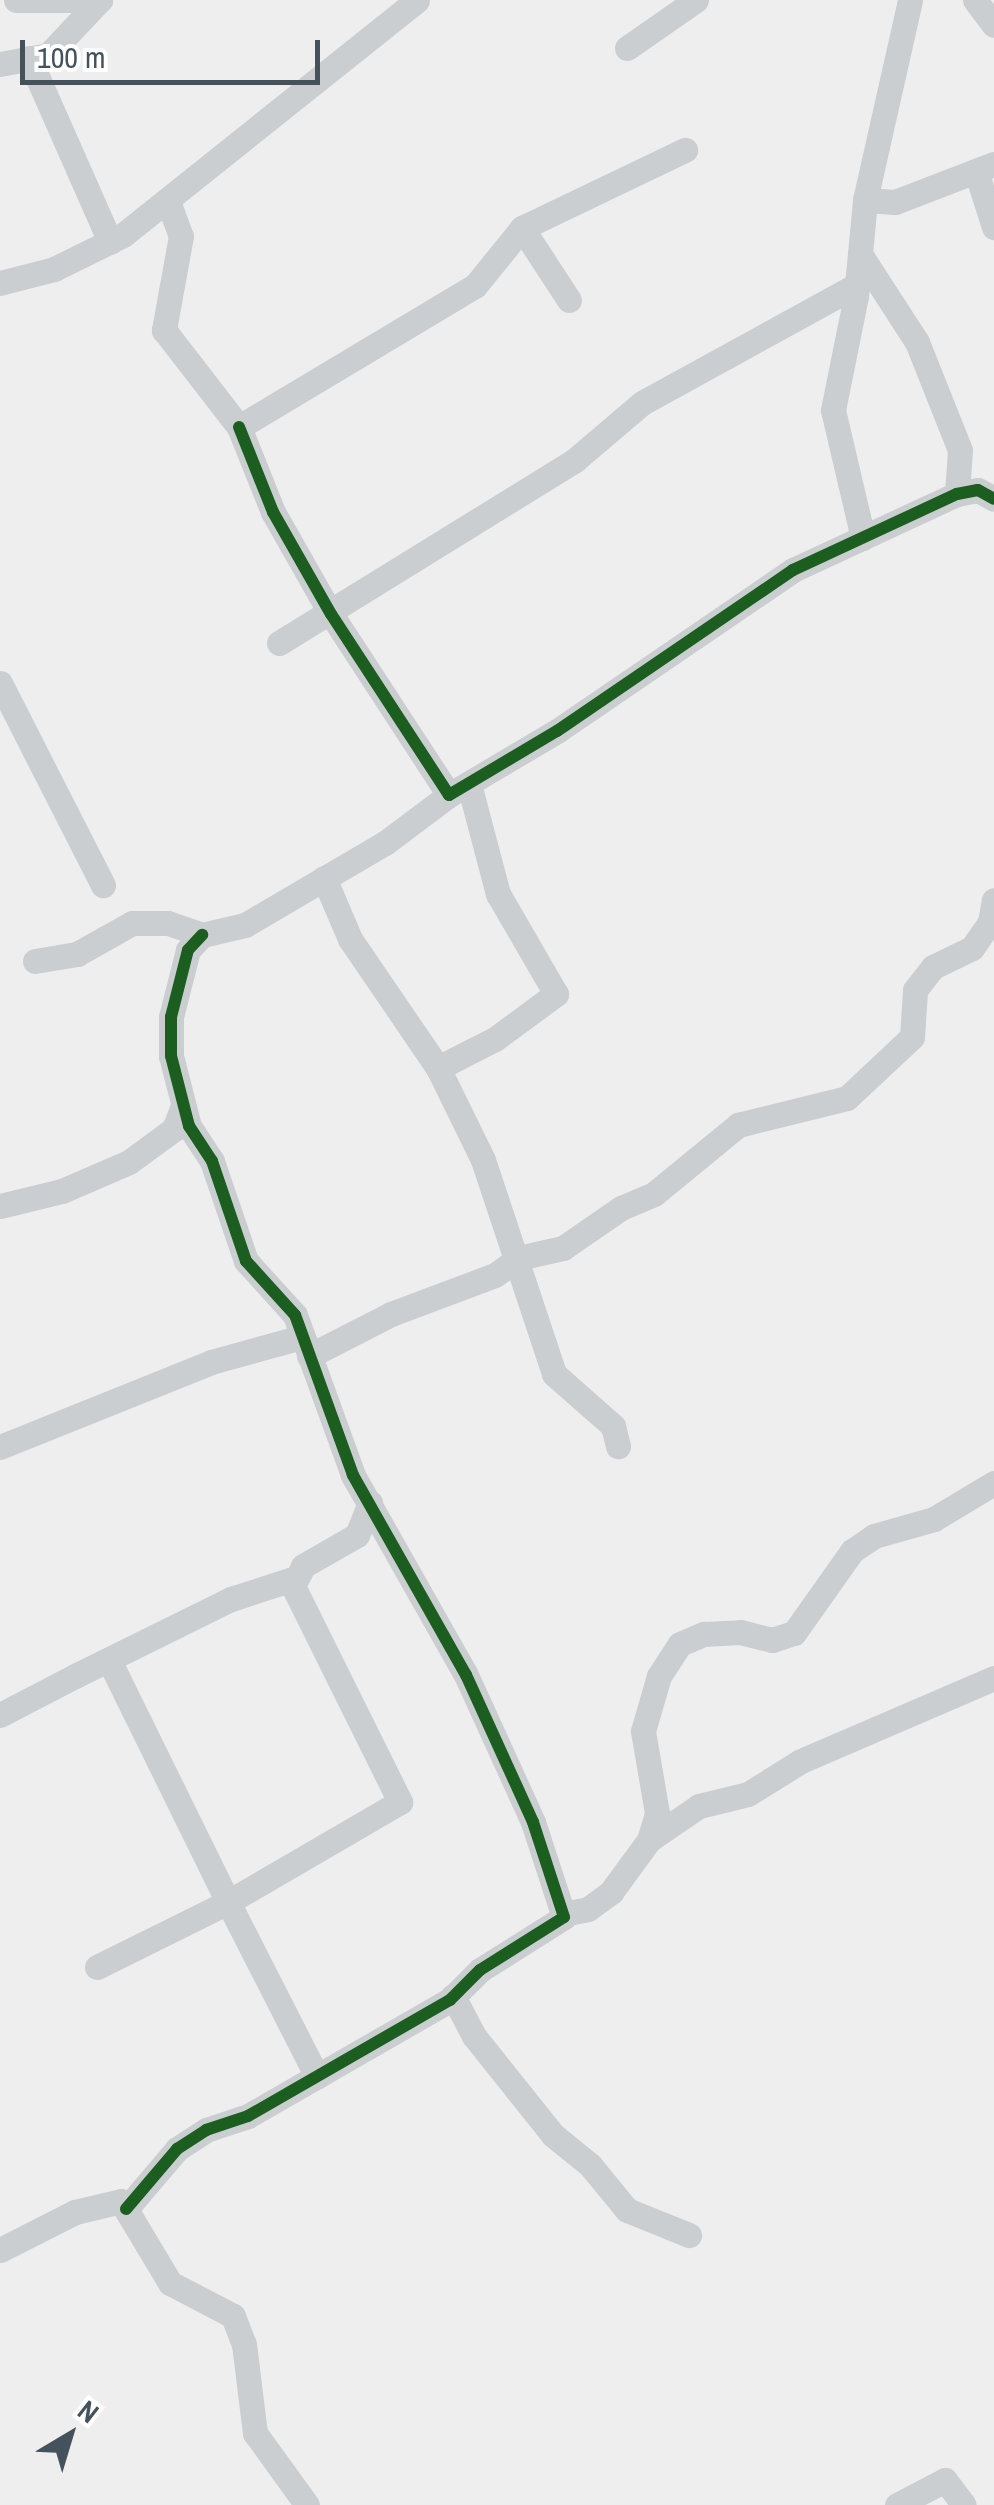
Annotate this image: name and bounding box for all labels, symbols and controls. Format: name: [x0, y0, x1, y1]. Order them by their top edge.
scale bar: [25, 20, 325, 82]
text: 100 m: [37, 37, 105, 77]
north arrow: [20, 2385, 120, 2485]
text: N: [70, 2391, 107, 2431]

